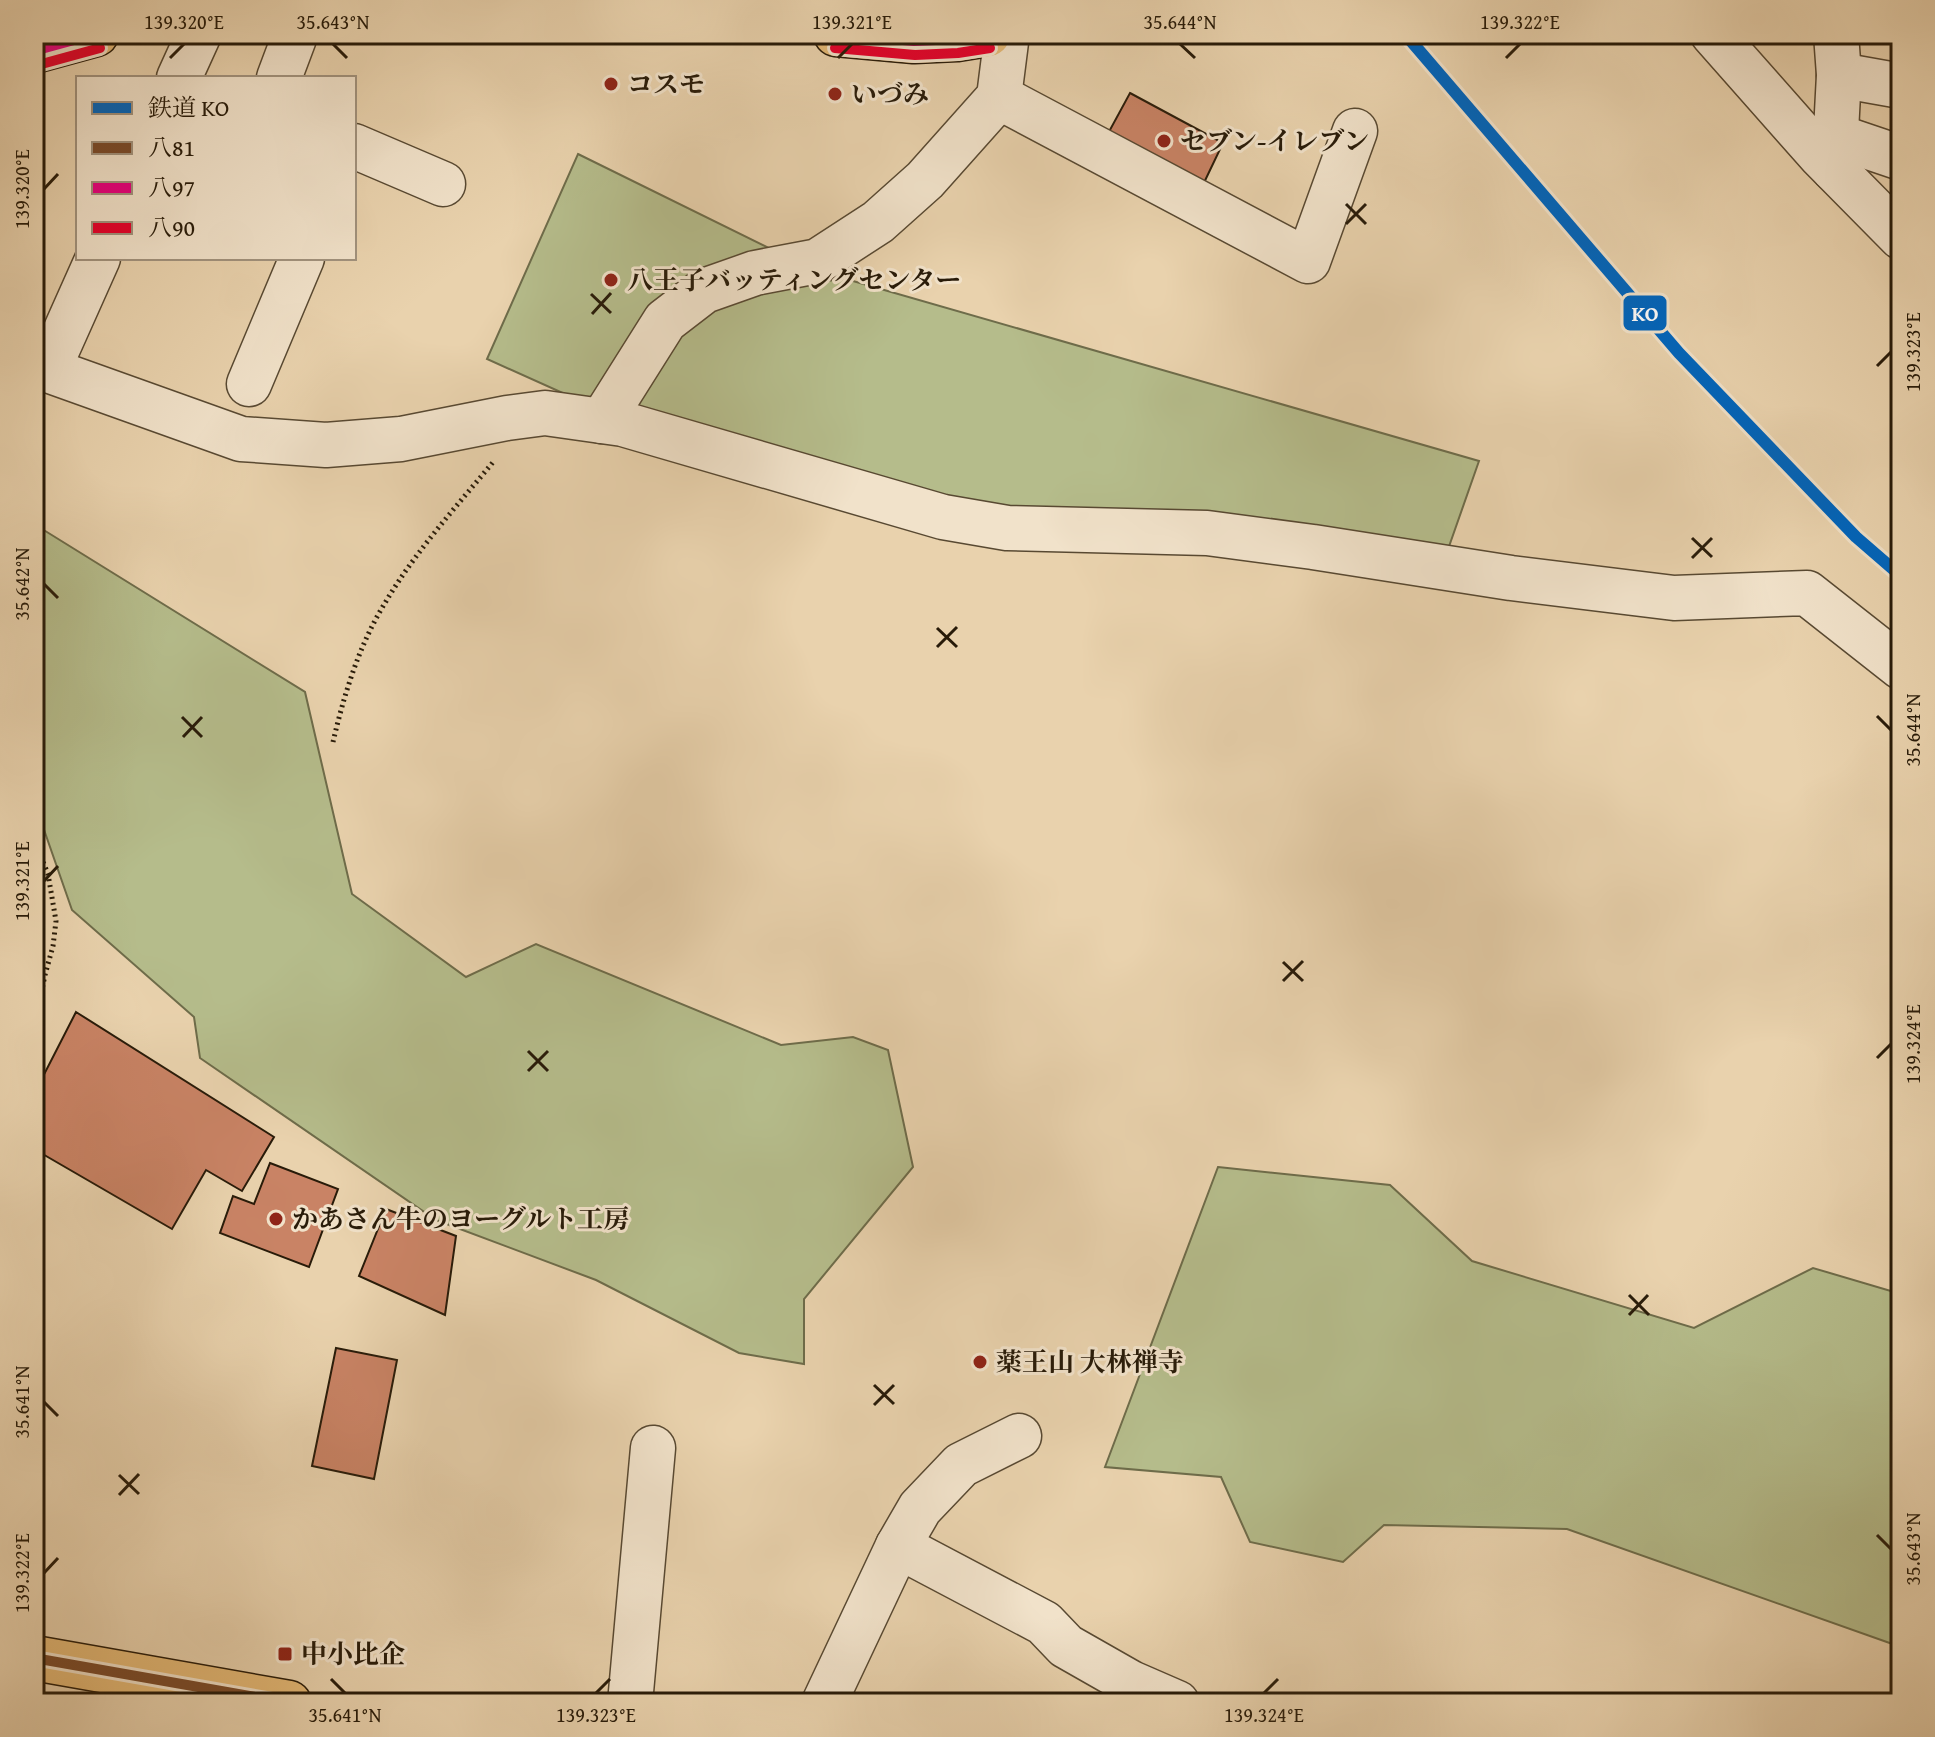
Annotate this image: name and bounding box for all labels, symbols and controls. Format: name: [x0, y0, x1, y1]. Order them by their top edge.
text: 139.320°E: [144, 7, 224, 36]
text: 35.643°N: [296, 7, 370, 36]
text: 139.321°E: [812, 7, 892, 36]
text: 35.644°N: [1143, 7, 1217, 36]
text: 139.322°E: [1480, 7, 1560, 36]
place label: コスモ: [627, 64, 705, 103]
place label: いづみ: [851, 74, 929, 113]
marker: コスモ: [602, 75, 620, 93]
legend: [76, 76, 356, 260]
marker: いづみ: [826, 85, 844, 103]
text: 鉄道 KO: [148, 90, 229, 125]
place label: セブン-イレブン: [1180, 121, 1369, 160]
text: 八81: [148, 130, 195, 165]
marker: セブン-イレブン: [1155, 132, 1173, 150]
text: 139.320°E: [7, 149, 36, 229]
text: 八97: [148, 170, 195, 205]
text: 八90: [148, 210, 195, 245]
place label: 八王子バッティングセンター: [627, 260, 961, 299]
marker: 八王子バッティングセンター: [602, 271, 620, 289]
line badge: KO: [1622, 294, 1668, 332]
text: KO: [1631, 297, 1659, 329]
text: 139.323°E: [1898, 312, 1927, 392]
text: 35.642°N: [7, 547, 36, 621]
text: 35.644°N: [1898, 693, 1927, 767]
text: 139.321°E: [7, 841, 36, 921]
text: 139.324°E: [1898, 1004, 1927, 1084]
place label: かあさん牛のヨーグルト工房: [292, 1199, 629, 1238]
marker: かあさん牛のヨーグルト工房: [267, 1210, 285, 1228]
place label: 薬王山 大林禅寺: [996, 1342, 1184, 1381]
marker: 薬王山 大林禅寺: [971, 1353, 989, 1371]
text: 35.641°N: [7, 1365, 36, 1439]
text: 35.643°N: [1898, 1512, 1927, 1586]
text: 139.322°E: [7, 1533, 36, 1613]
place label: 中小比企: [301, 1634, 405, 1673]
marker: 中小比企: [276, 1645, 294, 1663]
text: 35.641°N: [308, 1700, 382, 1729]
text: 139.323°E: [556, 1700, 636, 1729]
text: 139.324°E: [1224, 1700, 1304, 1729]

